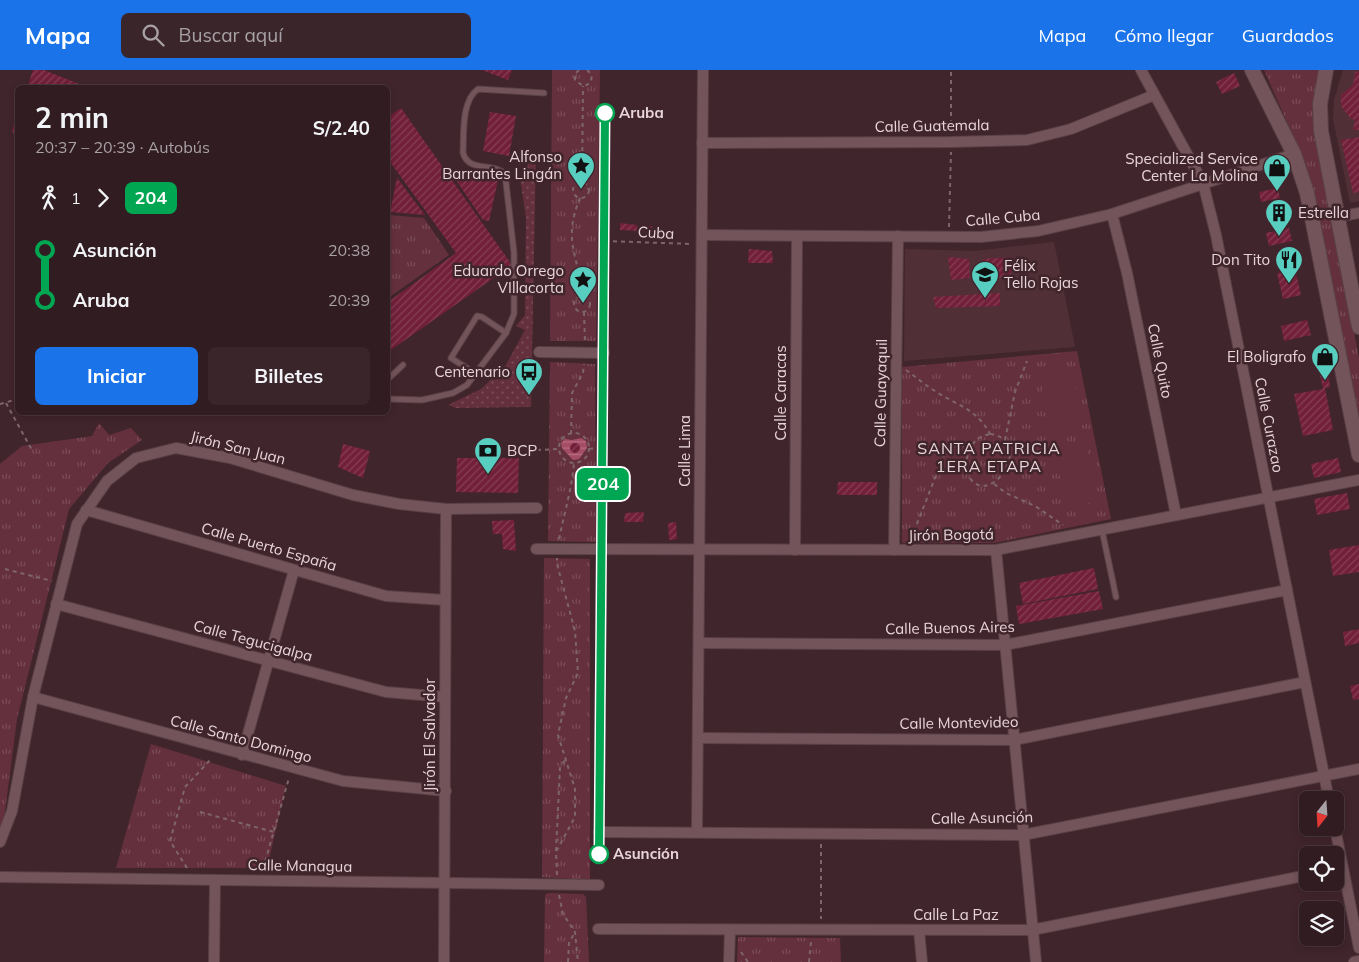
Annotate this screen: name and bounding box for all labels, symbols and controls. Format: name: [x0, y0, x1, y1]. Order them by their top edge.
search box: [121, 13, 471, 58]
text: Mapa: [25, 20, 91, 50]
icon: search: [139, 21, 167, 49]
text: Buscar aquí: [179, 23, 283, 47]
text: Mapa: [1038, 24, 1086, 47]
text: Cómo llegar: [1114, 24, 1214, 47]
text: Guardados: [1242, 24, 1334, 47]
text: 2 min: [35, 100, 109, 135]
marker: Aruba: [595, 103, 615, 123]
place label: Aruba: [619, 103, 664, 122]
street label: Calle Guatemala: [874, 115, 990, 136]
text: S/2.40: [313, 116, 370, 140]
text: 20:37 – 20:39 · Autobús: [35, 137, 210, 157]
place label: Alfonso Barrantes Lingán: [442, 147, 562, 183]
place label: Specialized Service Center La Molina: [1125, 149, 1258, 185]
place icon: Alfonso Barrantes Lingán: [566, 151, 596, 190]
shop icon: Specialized Service Center La Molina: [1262, 153, 1292, 192]
icon: walk: [35, 184, 63, 212]
icon: forward: [89, 184, 117, 212]
text: 204: [135, 186, 167, 209]
text: 1: [71, 188, 81, 208]
building icon: Estrella: [1264, 198, 1294, 237]
place label: Estrella: [1298, 203, 1349, 222]
street label: Calle Cuba: [965, 205, 1041, 230]
street label: Cuba: [637, 222, 675, 243]
text: Asunción: [73, 238, 157, 262]
text: 20:38: [328, 240, 370, 260]
restaurant icon: Don Tito: [1274, 245, 1304, 284]
place label: Don Tito: [1211, 250, 1270, 269]
place label: Félix Tello Rojas: [1004, 256, 1078, 292]
school or university icon: Félix Tello Rojas: [970, 260, 1000, 299]
place label: Eduardo Orrego VIllacorta: [454, 261, 564, 297]
place icon: Eduardo Orrego VIllacorta: [568, 265, 598, 304]
text: Aruba: [73, 288, 130, 312]
text: 20:39: [328, 290, 370, 310]
street label: Calle Quito: [1144, 322, 1177, 400]
street label: Calle Guayaquil: [870, 339, 891, 447]
shop icon: El Boligrafo: [1310, 342, 1340, 381]
street label: Calle Caracas: [771, 345, 790, 441]
button: Iniciar: [35, 347, 198, 405]
button: Billetes: [208, 347, 370, 405]
place label: El Boligrafo: [1227, 347, 1306, 366]
bus stop icon: Centenario: [514, 357, 544, 396]
place label: Centenario: [435, 362, 510, 381]
street label: Calle Curazao: [1251, 376, 1288, 474]
street label: Calle Lima: [675, 415, 694, 487]
street label: Jirón San Juan: [188, 426, 288, 469]
bank icon: BCP: [473, 436, 503, 475]
district label: SANTA PATRICIA 1ERA ETAPA: [917, 438, 1061, 476]
place label: BCP: [507, 441, 537, 460]
line badge: 204: [574, 468, 632, 500]
text: 204: [587, 472, 619, 495]
street label: Calle Puerto España: [199, 518, 339, 575]
street label: Jirón Bogotá: [908, 524, 994, 545]
street label: Calle Tegucigalpa: [191, 615, 315, 666]
street label: Calle Buenos Aires: [885, 617, 1015, 638]
street label: Jirón El Salvador: [420, 678, 439, 792]
street label: Calle Santo Domingo: [168, 710, 314, 767]
street label: Calle Montevideo: [899, 712, 1019, 733]
north arrow: [1299, 791, 1344, 836]
map controls: [1299, 791, 1344, 946]
street label: Calle Asunción: [931, 807, 1033, 828]
marker: Asunción: [589, 844, 609, 864]
place label: Asunción: [613, 844, 679, 863]
button: locate: [1299, 846, 1344, 891]
street label: Calle Managua: [248, 855, 352, 876]
button: layers: [1299, 901, 1344, 946]
street label: Calle La Paz: [913, 905, 999, 924]

